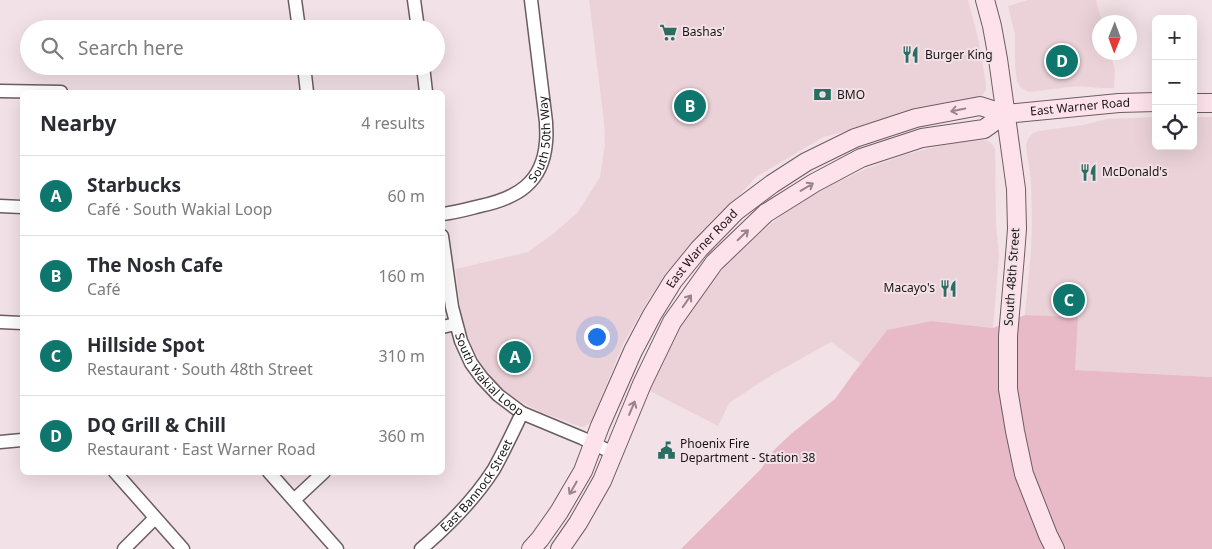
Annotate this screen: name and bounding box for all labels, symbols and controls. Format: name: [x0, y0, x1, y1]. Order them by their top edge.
north arrow: [1092, 15, 1137, 60]
map controls: [1152, 15, 1197, 150]
button: +: [1152, 15, 1197, 60]
search box: [20, 20, 445, 75]
supermarket icon: Bashas': [658, 22, 678, 42]
place label: Bashas': [682, 23, 725, 40]
icon: search: [38, 34, 66, 62]
text: Search here: [78, 35, 184, 61]
pin: D: [1046, 42, 1078, 80]
restaurant icon: Burger King: [901, 45, 921, 65]
place label: Burger King: [925, 46, 993, 63]
button: −: [1152, 60, 1197, 105]
bank icon: BMO: [813, 85, 833, 105]
place label: BMO: [837, 86, 865, 103]
pin: B: [674, 87, 706, 125]
street label: South 50th Way: [524, 94, 555, 186]
street label: East Warner Road: [1029, 94, 1130, 120]
button: locate: [1152, 105, 1197, 150]
one-way arrow: [951, 106, 967, 115]
text: Nearby: [40, 109, 116, 137]
text: 4 results: [361, 112, 425, 134]
restaurant icon: McDonald's: [1078, 162, 1098, 182]
place label: McDonald's: [1102, 163, 1168, 180]
text: Starbucks: [87, 172, 181, 198]
one-way arrow: [800, 181, 814, 191]
text: A: [50, 185, 62, 207]
text: 60 m: [388, 185, 425, 207]
text: Café · South Wakial Loop: [87, 198, 272, 220]
street label: East Warner Road: [662, 205, 741, 291]
street label: South 48th Street: [1000, 227, 1023, 327]
one-way arrow: [737, 229, 750, 241]
text: The Nosh Cafe: [87, 252, 223, 278]
text: B: [51, 265, 61, 287]
text: 160 m: [378, 265, 425, 287]
text: Café: [87, 278, 121, 300]
restaurant icon: Macayo's: [939, 278, 959, 298]
place label: Macayo's: [884, 279, 935, 296]
pin: C: [1053, 281, 1085, 319]
one-way arrow: [682, 294, 692, 308]
your location: [584, 324, 610, 350]
street label: South Wakial Loop: [451, 331, 528, 420]
text: Hillside Spot: [87, 332, 205, 358]
pin: A: [499, 338, 531, 376]
text: C: [51, 345, 61, 367]
text: 310 m: [378, 345, 425, 367]
text: Restaurant · South 48th Street: [87, 358, 313, 380]
one-way arrow: [628, 401, 637, 416]
text: DQ Grill & Chill: [87, 412, 226, 438]
text: D: [50, 425, 62, 447]
text: 360 m: [378, 425, 425, 447]
place label: Phoenix Fire Department - Station 38: [680, 435, 816, 466]
street label: East Bannock Street: [436, 436, 516, 535]
text: Restaurant · East Warner Road: [87, 438, 316, 460]
public building icon: Phoenix Fire Department - Station 38: [656, 441, 676, 461]
one-way arrow: [568, 480, 578, 495]

